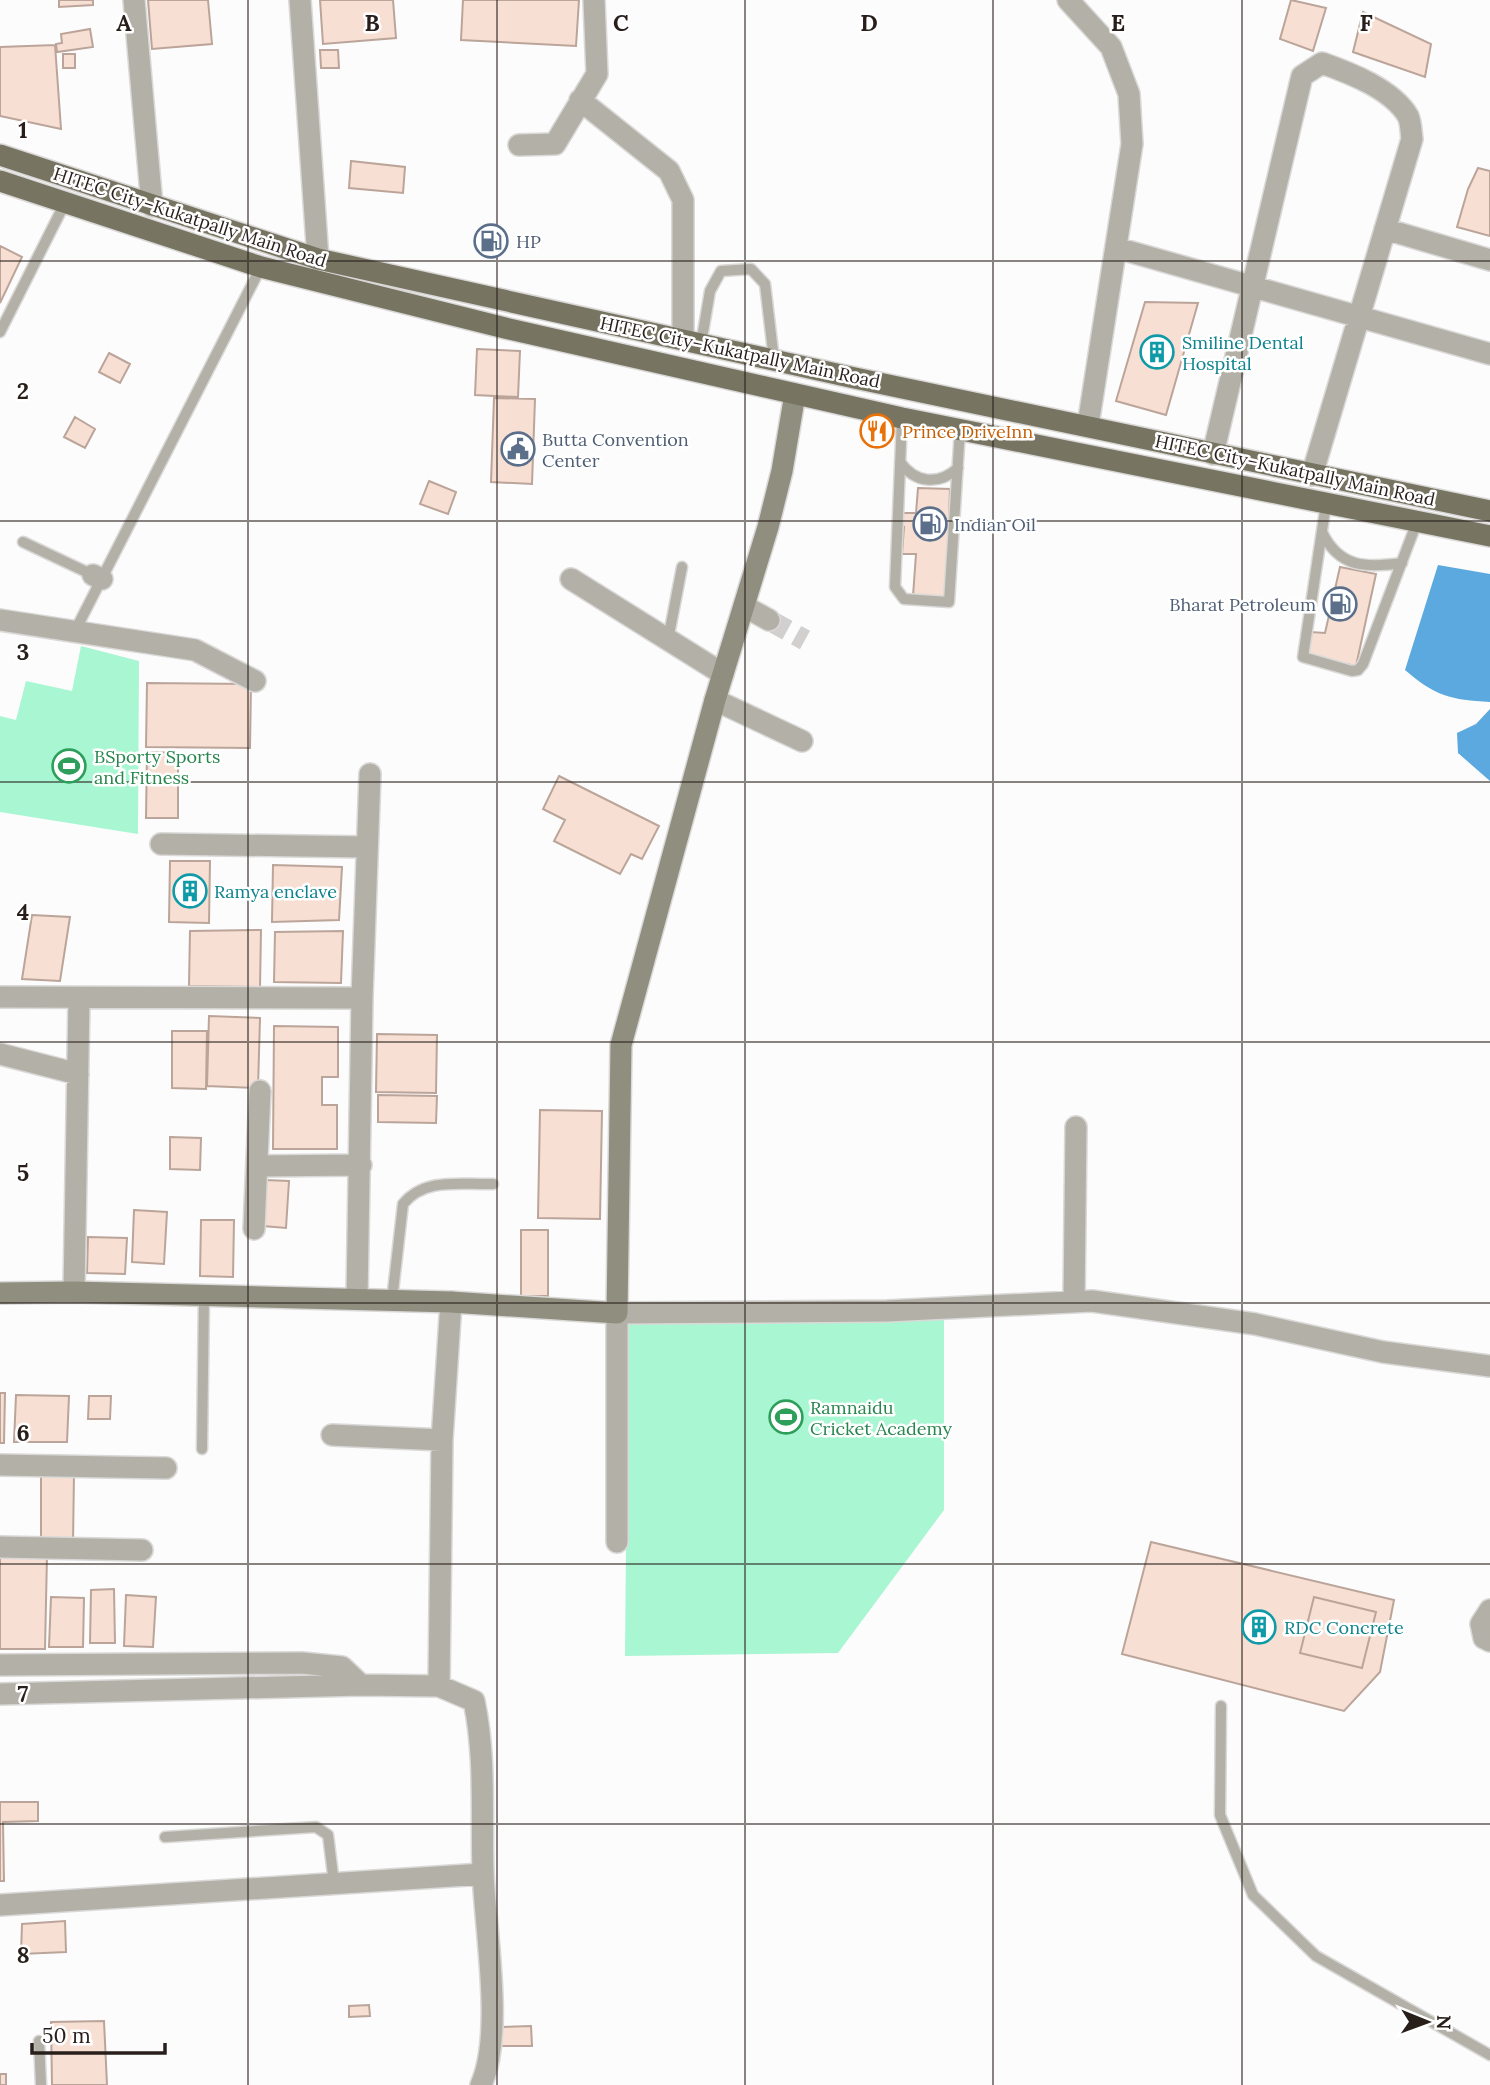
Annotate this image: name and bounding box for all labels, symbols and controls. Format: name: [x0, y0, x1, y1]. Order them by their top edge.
text: A: [116, 8, 132, 37]
text: B: [364, 8, 380, 37]
text: C: [613, 8, 629, 37]
text: D: [860, 8, 878, 37]
text: E: [1111, 8, 1125, 37]
text: F: [1359, 8, 1373, 37]
text: 1: [18, 115, 28, 144]
street label: HITEC City–Kukatpally Main Road: [51, 162, 330, 272]
fuel station icon: HP: [472, 222, 510, 260]
place label: HP: [516, 230, 541, 253]
street label: HITEC City–Kukatpally Main Road: [598, 311, 882, 393]
place label: Smiline Dental Hospital: [1182, 331, 1304, 375]
building icon: Smiline Dental Hospital: [1138, 333, 1176, 371]
text: 2: [17, 376, 29, 405]
restaurant icon: Prince DriveInn: [858, 412, 896, 450]
place label: Prince DriveInn: [902, 420, 1033, 443]
place label: Butta Convention Center: [542, 428, 689, 472]
street label: HITEC City–Kukatpally Main Road: [1153, 429, 1437, 511]
public building icon: Butta Convention Center: [499, 430, 537, 468]
fuel station icon: Indian Oil: [911, 505, 949, 543]
place label: Indian Oil: [954, 513, 1036, 536]
fuel station icon: Bharat Petroleum: [1321, 585, 1359, 623]
place label: Bharat Petroleum: [1169, 593, 1316, 616]
text: 3: [17, 637, 29, 666]
place label: BSporty Sports and Fitness: [94, 745, 220, 789]
sports icon: BSporty Sports and Fitness: [50, 747, 88, 785]
building icon: Ramya enclave: [171, 872, 209, 910]
place label: Ramya enclave: [214, 880, 337, 903]
text: 4: [17, 897, 29, 926]
text: 5: [17, 1158, 29, 1187]
place label: Ramnaidu Cricket Academy: [810, 1396, 952, 1440]
sports icon: Ramnaidu Cricket Academy: [767, 1398, 805, 1436]
text: 6: [16, 1418, 30, 1447]
building icon: RDC Concrete: [1240, 1608, 1278, 1646]
place label: RDC Concrete: [1284, 1616, 1404, 1639]
text: 7: [18, 1679, 29, 1708]
text: 8: [16, 1940, 30, 1969]
north arrow: [1392, 1987, 1462, 2057]
scale bar: [32, 2011, 164, 2056]
text: N: [1432, 2015, 1456, 2030]
text: 50 m: [42, 2022, 91, 2049]

